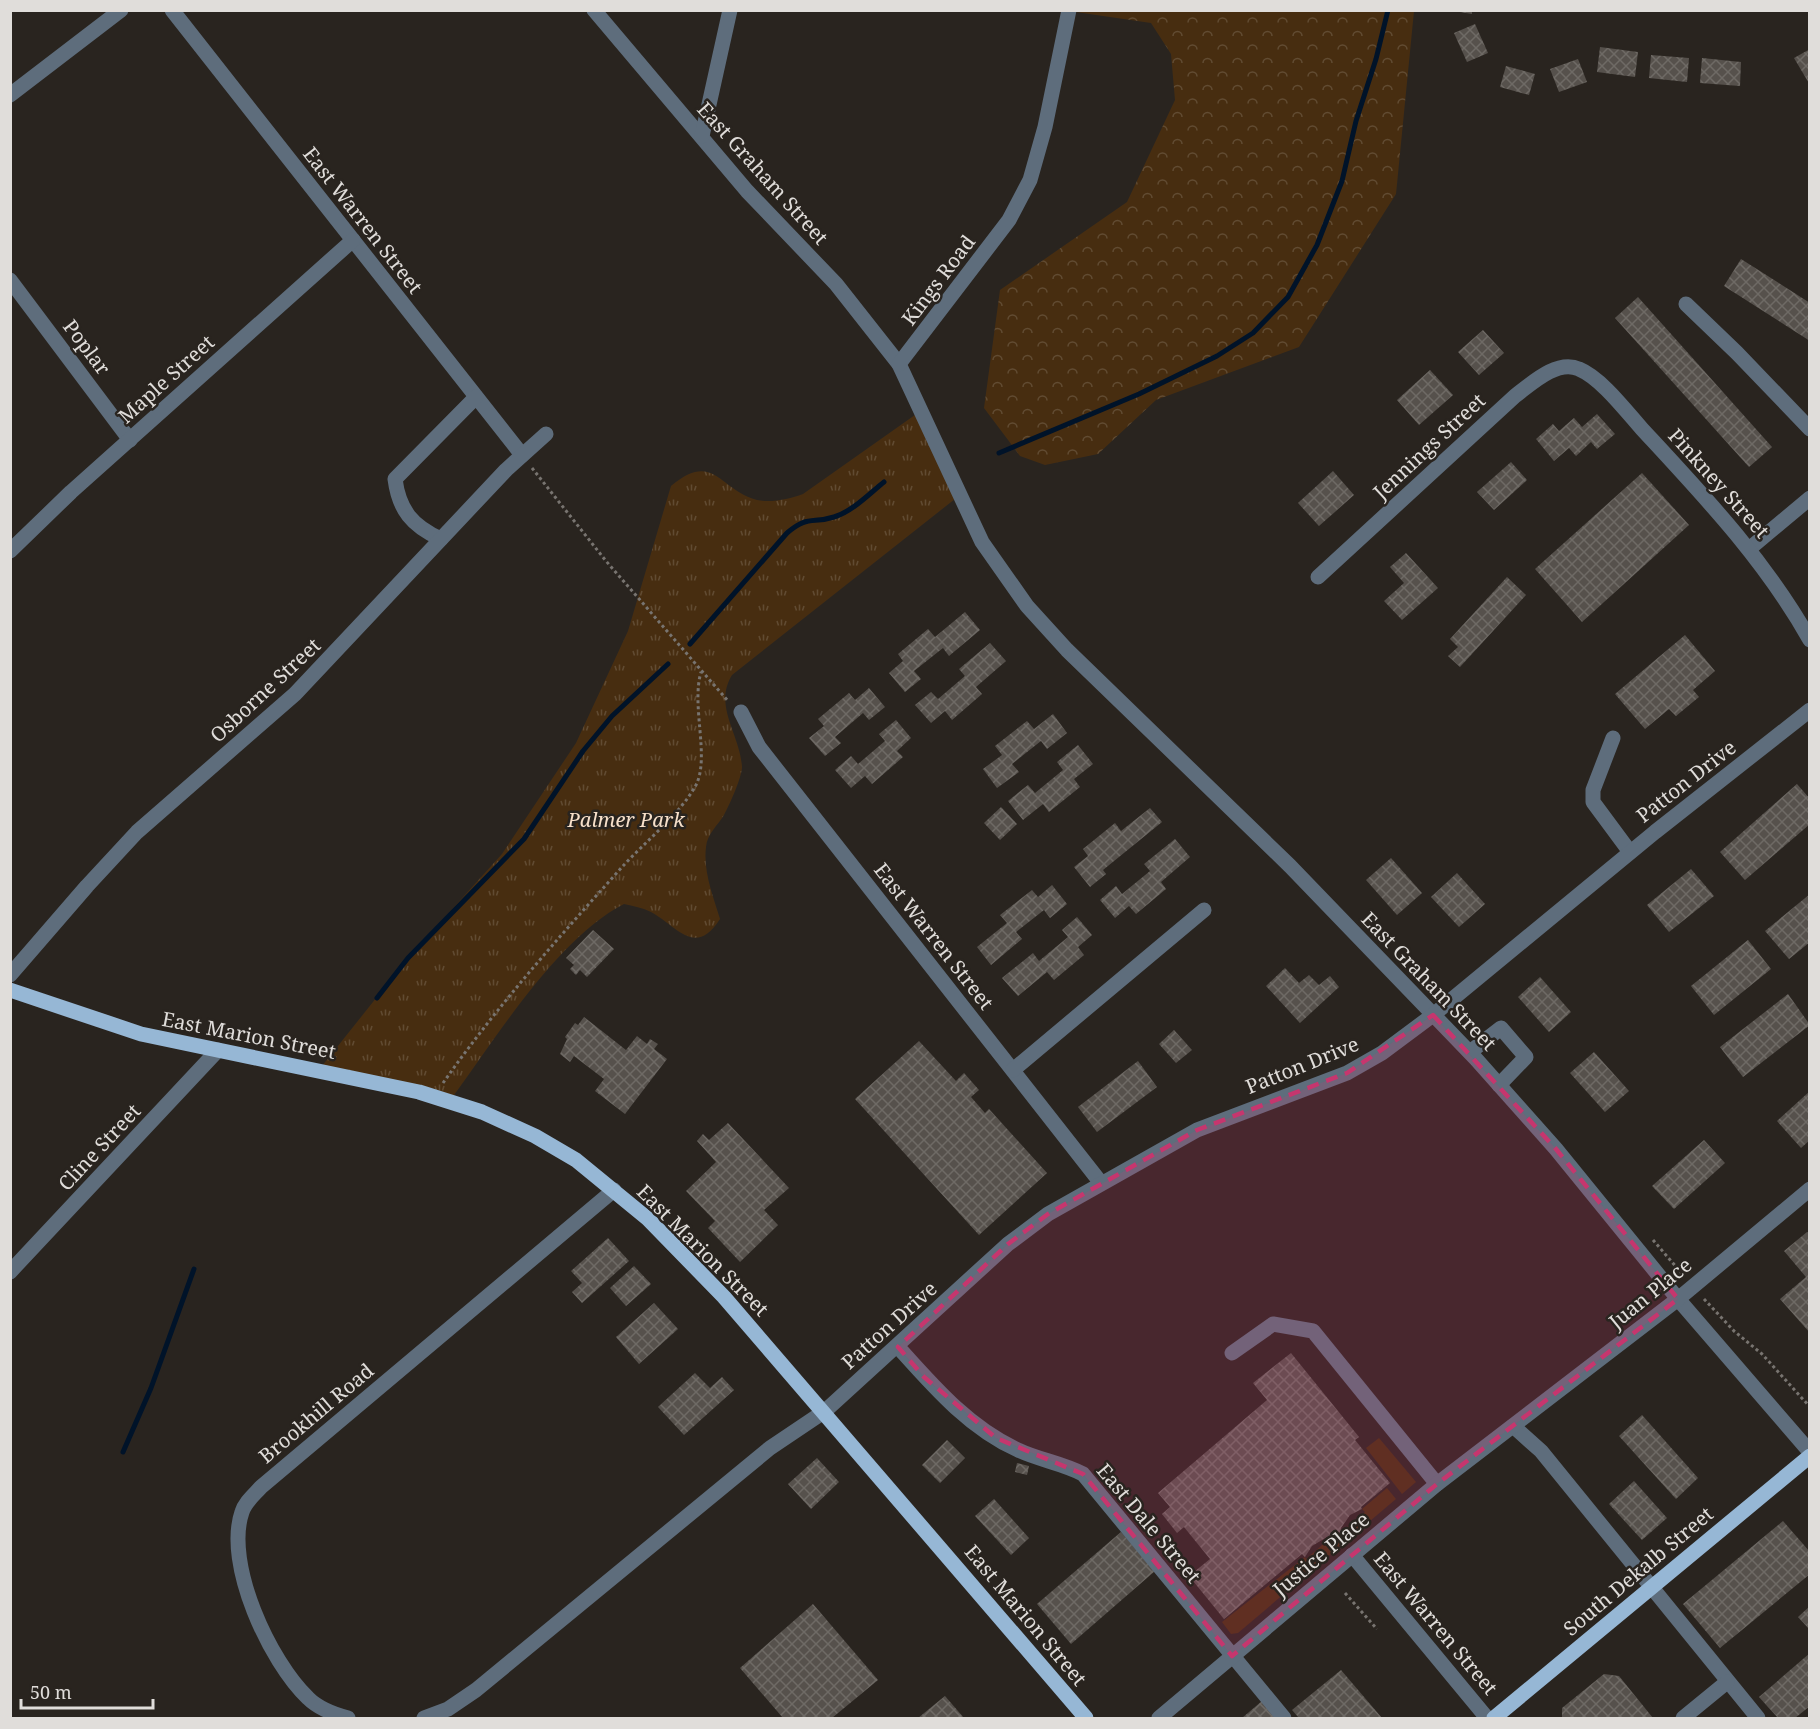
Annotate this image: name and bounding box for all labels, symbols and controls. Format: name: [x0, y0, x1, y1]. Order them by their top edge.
street label: East Graham Street: [692, 96, 834, 250]
street label: East Warren Street: [297, 141, 429, 299]
street label: Kings Road: [895, 229, 981, 331]
street label: Poplar: [57, 314, 117, 381]
street label: Maple Street: [112, 329, 220, 429]
street label: Jennings Street: [1367, 387, 1491, 506]
street label: Pinkney Street: [1662, 422, 1776, 544]
street label: Osborne Street: [204, 632, 326, 748]
street label: Patton Drive: [1631, 734, 1741, 828]
park label: Palmer Park: [566, 806, 685, 833]
street label: East Warren Street: [868, 857, 1000, 1015]
street label: East Graham Street: [1356, 906, 1502, 1056]
street label: East Marion Street: [160, 1005, 338, 1065]
street label: Patton Drive: [1241, 1030, 1363, 1100]
street label: Cline Street: [52, 1098, 146, 1196]
street label: East Marion Street: [631, 1178, 775, 1322]
street label: Juan Place: [1602, 1251, 1697, 1335]
street label: Patton Drive: [835, 1275, 943, 1375]
street label: Brookhill Road: [253, 1357, 379, 1469]
street label: East Dale Street: [1091, 1457, 1207, 1589]
street label: South Dekalb Street: [1557, 1500, 1719, 1642]
street label: Justice Place: [1266, 1506, 1375, 1603]
street label: East Marion Street: [959, 1539, 1093, 1691]
street label: East Warren Street: [1368, 1546, 1504, 1700]
scale bar: [21, 1672, 153, 1710]
text: 50 m: [30, 1680, 72, 1704]

